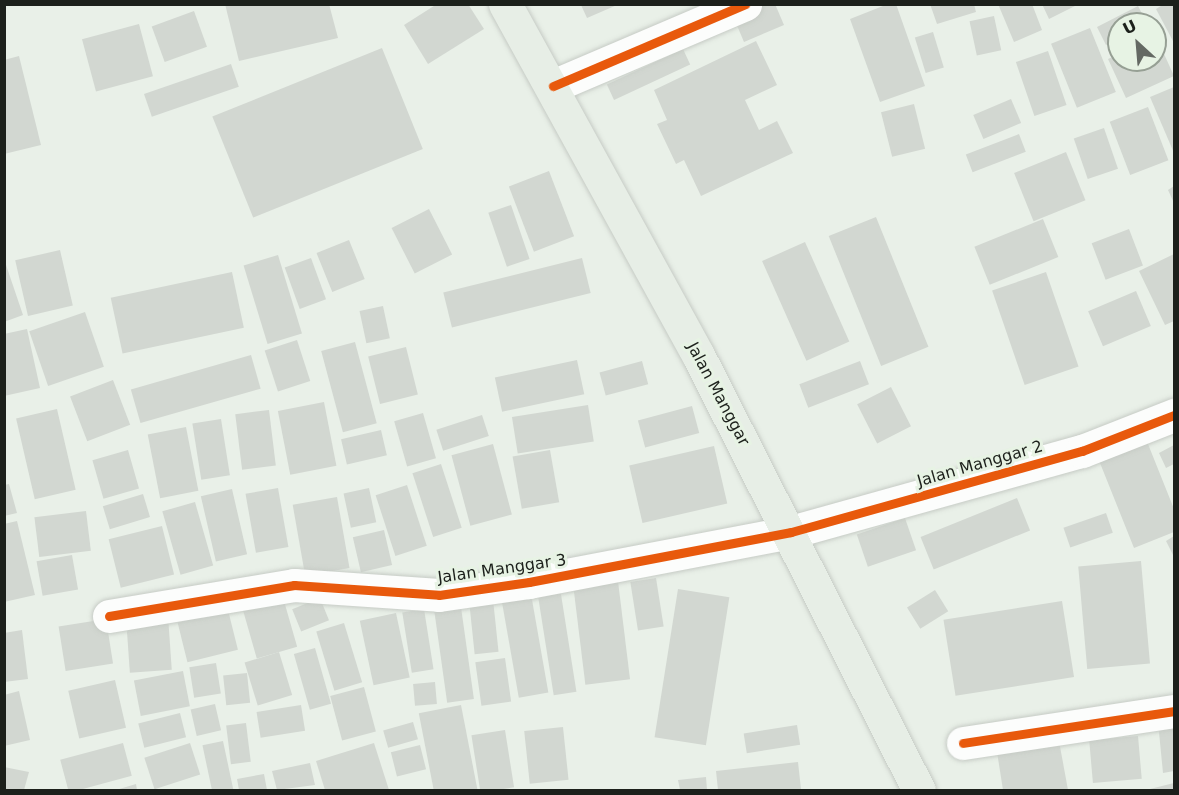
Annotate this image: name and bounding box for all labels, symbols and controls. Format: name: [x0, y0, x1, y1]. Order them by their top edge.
north arrow: [1107, 12, 1167, 72]
text: U: [1120, 16, 1140, 39]
street label: Jalan Manggar: [683, 339, 753, 449]
street label: Jalan Manggar 2: [915, 437, 1045, 491]
street label: Jalan Manggar 3: [436, 550, 568, 588]

